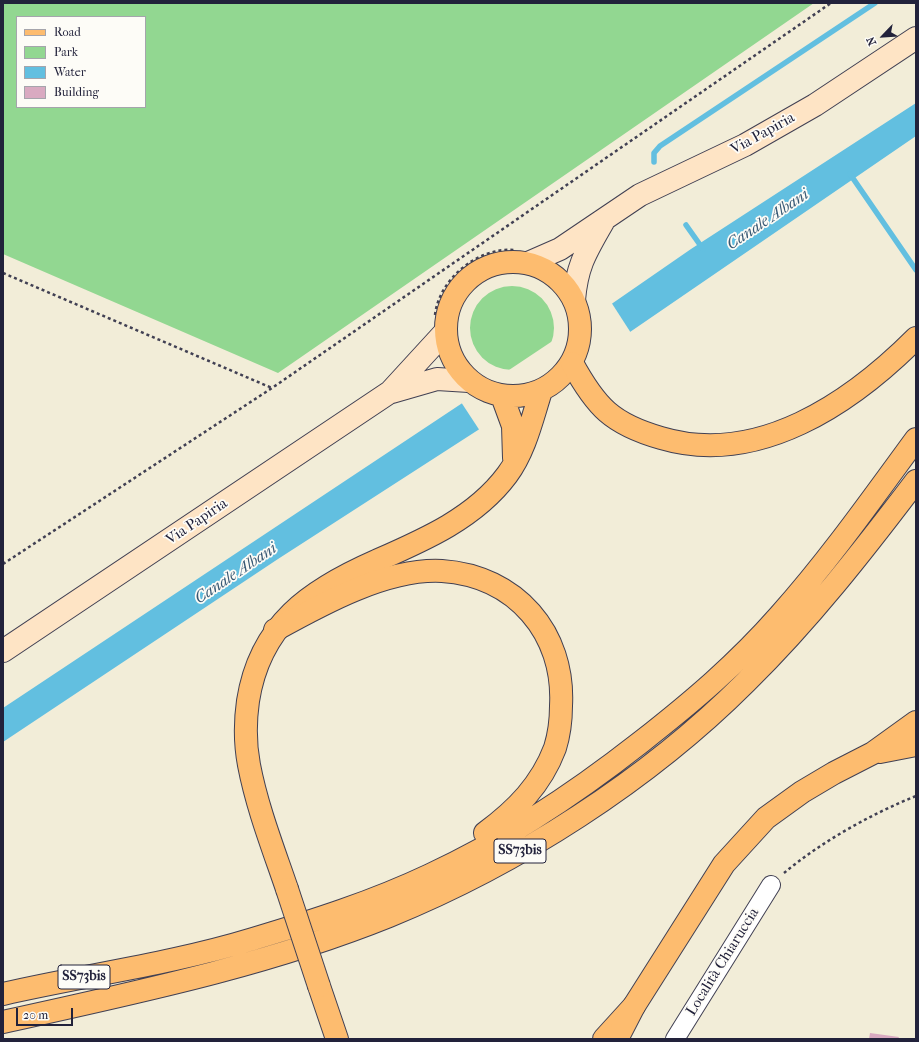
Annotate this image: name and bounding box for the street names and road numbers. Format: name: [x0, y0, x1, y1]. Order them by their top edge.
street label: Via Papiria: [728, 109, 798, 159]
street label: Via Papiria: [163, 495, 231, 549]
road number: SS73bis: [494, 839, 546, 863]
street label: Località Chiaruccia: [683, 905, 763, 1019]
road number: SS73bis: [58, 965, 110, 989]

